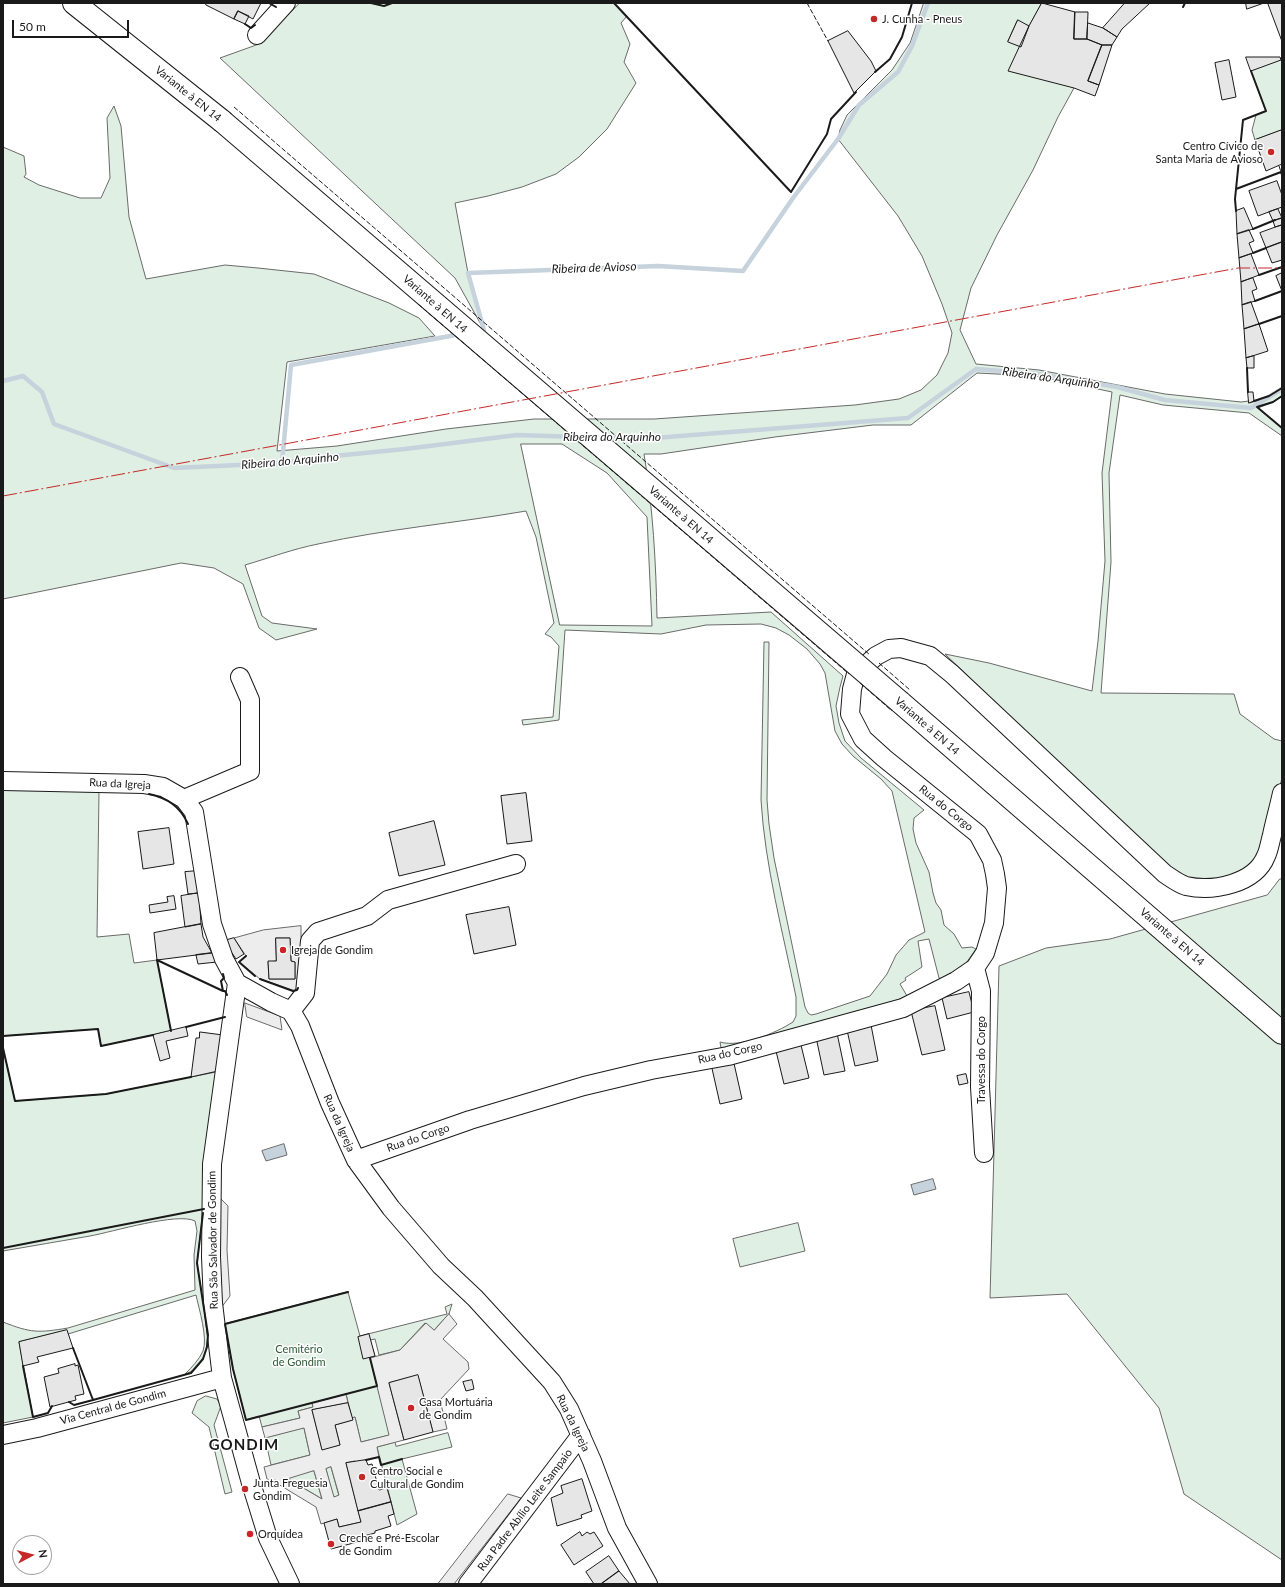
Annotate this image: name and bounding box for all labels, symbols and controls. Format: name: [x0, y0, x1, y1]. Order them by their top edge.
scale bar: [14, 12, 131, 38]
place label: J. Cunha - Pneus: [882, 12, 962, 26]
marker: J. Cunha - Pneus: [869, 14, 879, 24]
text: 50 m: [19, 19, 46, 34]
street label: Variante à EN 14: [152, 63, 224, 125]
place label: Centro Cívico de Santa Maria de Avioso: [1156, 139, 1263, 165]
marker: Centro Cívico de Santa Maria de Avioso: [1266, 147, 1276, 157]
water label: Ribeira de Avioso: [551, 259, 637, 277]
street label: Variante à EN 14: [400, 272, 470, 336]
water label: Ribeira do Arquinho: [1001, 364, 1101, 392]
water label: Ribeira do Arquinho: [563, 430, 661, 444]
water label: Ribeira do Arquinho: [240, 450, 340, 472]
street label: Variante à EN 14: [646, 483, 716, 547]
street label: Variante à EN 14: [892, 694, 962, 758]
street label: Rua da Igreja: [89, 776, 151, 792]
street label: Rua do Corgo: [916, 782, 976, 834]
street label: Variante à EN 14: [1137, 905, 1207, 969]
place label: Igreja de Gondim: [291, 943, 373, 957]
marker: Igreja de Gondim: [278, 945, 288, 955]
street label: Travessa do Corgo: [974, 1016, 988, 1104]
street label: Rua do Corgo: [697, 1039, 763, 1067]
street label: Rua da Igreja: [320, 1092, 358, 1154]
street label: Rua do Corgo: [385, 1121, 451, 1155]
street label: Rua São Salvador de Gondim: [205, 1171, 221, 1309]
park label: Cemitério de Gondim: [273, 1342, 325, 1368]
street label: Via Central de Gondim: [59, 1386, 167, 1428]
street label: Rua da Igreja: [554, 1392, 592, 1454]
place label: Casa Mortuária de Gondim: [419, 1395, 493, 1421]
marker: Casa Mortuária de Gondim: [406, 1403, 416, 1413]
district label: GONDIM: [209, 1436, 279, 1454]
street label: Rua Padre Abílio Leite Sampaio: [475, 1446, 575, 1574]
place label: Centro Social e Cultural de Gondim: [370, 1464, 464, 1490]
marker: Centro Social e Cultural de Gondim: [357, 1472, 367, 1482]
place label: Junta Freguesia Gondim: [253, 1476, 328, 1502]
marker: Junta Freguesia Gondim: [240, 1484, 250, 1494]
place label: Orquídea: [258, 1527, 303, 1541]
marker: Orquídea: [245, 1529, 255, 1539]
place label: Creche e Pré-Escolar de Gondim: [339, 1531, 439, 1557]
north arrow: [12, 1535, 52, 1575]
marker: Creche e Pré-Escolar de Gondim: [326, 1539, 336, 1549]
text: N: [36, 1549, 50, 1559]

